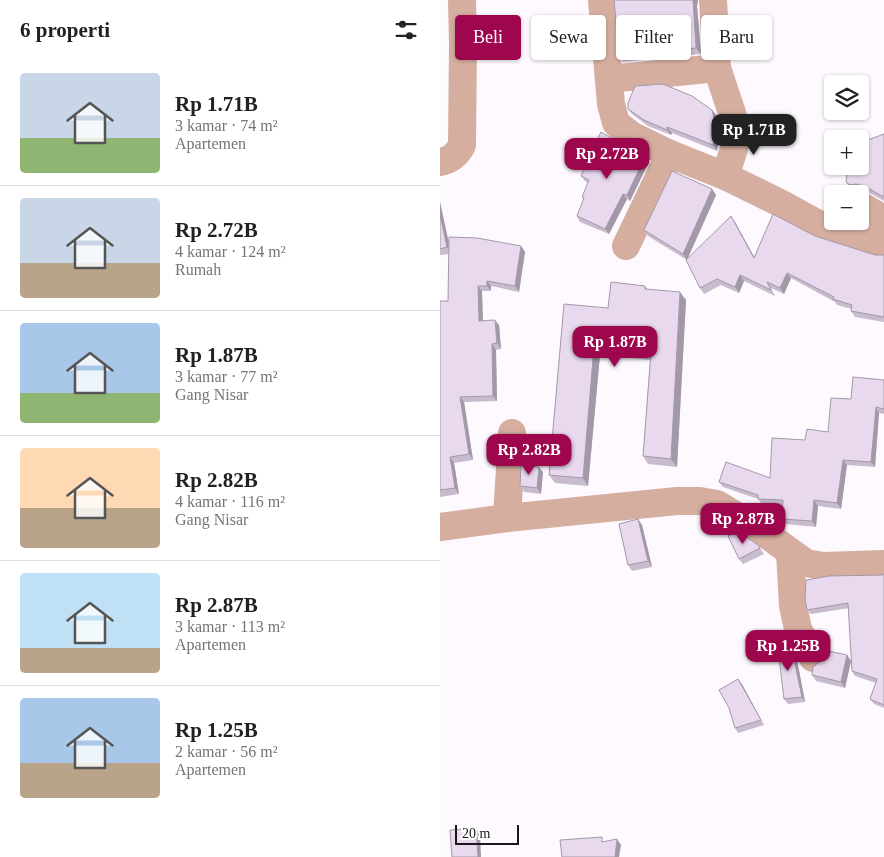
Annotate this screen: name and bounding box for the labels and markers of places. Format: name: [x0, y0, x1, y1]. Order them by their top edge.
pin: Rp 1.71B: [702, 114, 806, 156]
pin: Rp 2.72B: [555, 138, 659, 180]
pin: Rp 1.87B: [563, 326, 667, 368]
pin: Rp 2.82B: [477, 434, 581, 476]
pin: Rp 2.87B: [691, 502, 795, 545]
pin: Rp 1.25B: [736, 630, 840, 672]

